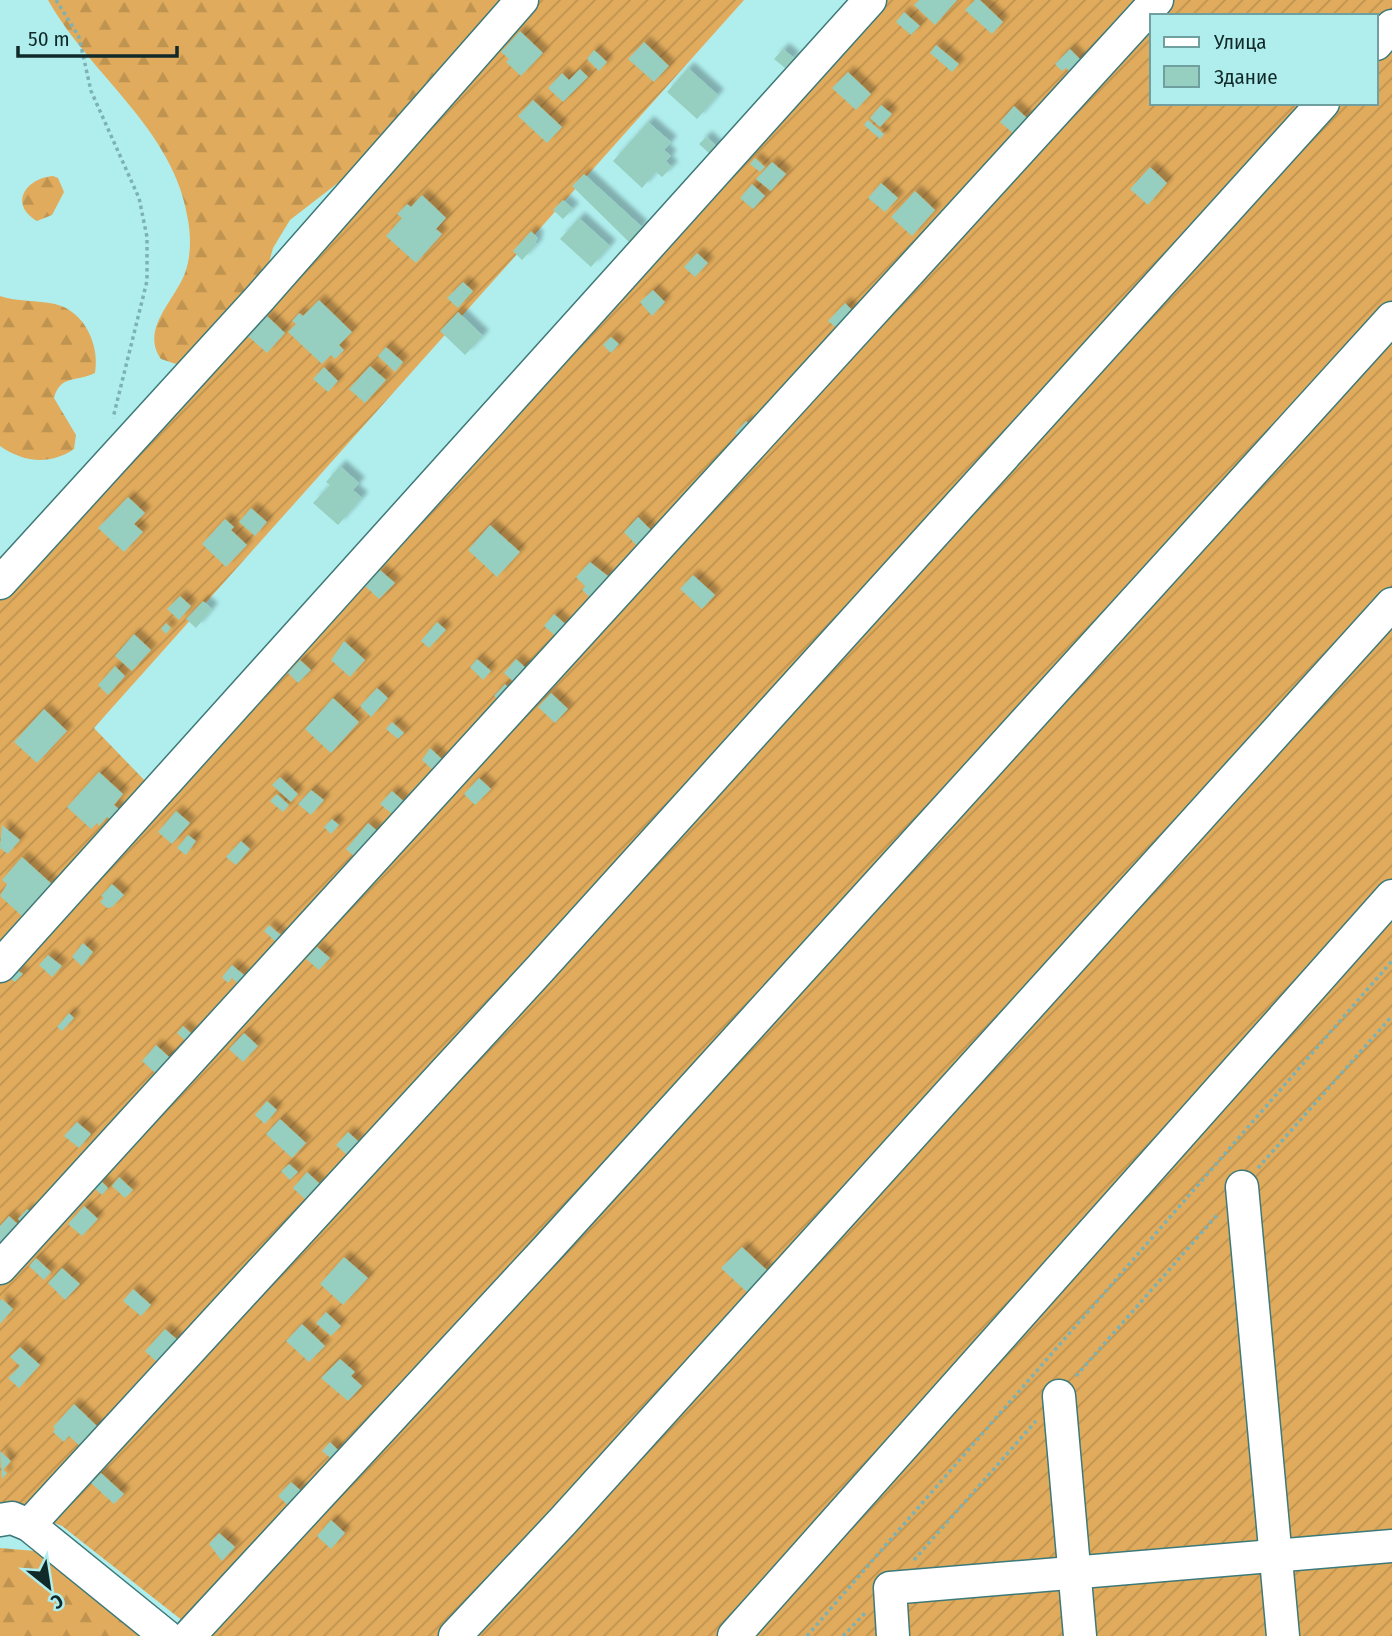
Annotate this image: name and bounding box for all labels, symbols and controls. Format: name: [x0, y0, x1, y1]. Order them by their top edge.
scale bar: [18, 14, 177, 58]
legend: [1150, 14, 1378, 105]
text: 50 m: [28, 26, 70, 52]
text: Улица: [1213, 29, 1267, 55]
text: Здание: [1214, 64, 1278, 90]
north arrow: [14, 1552, 84, 1622]
text: С: [47, 1589, 67, 1614]

